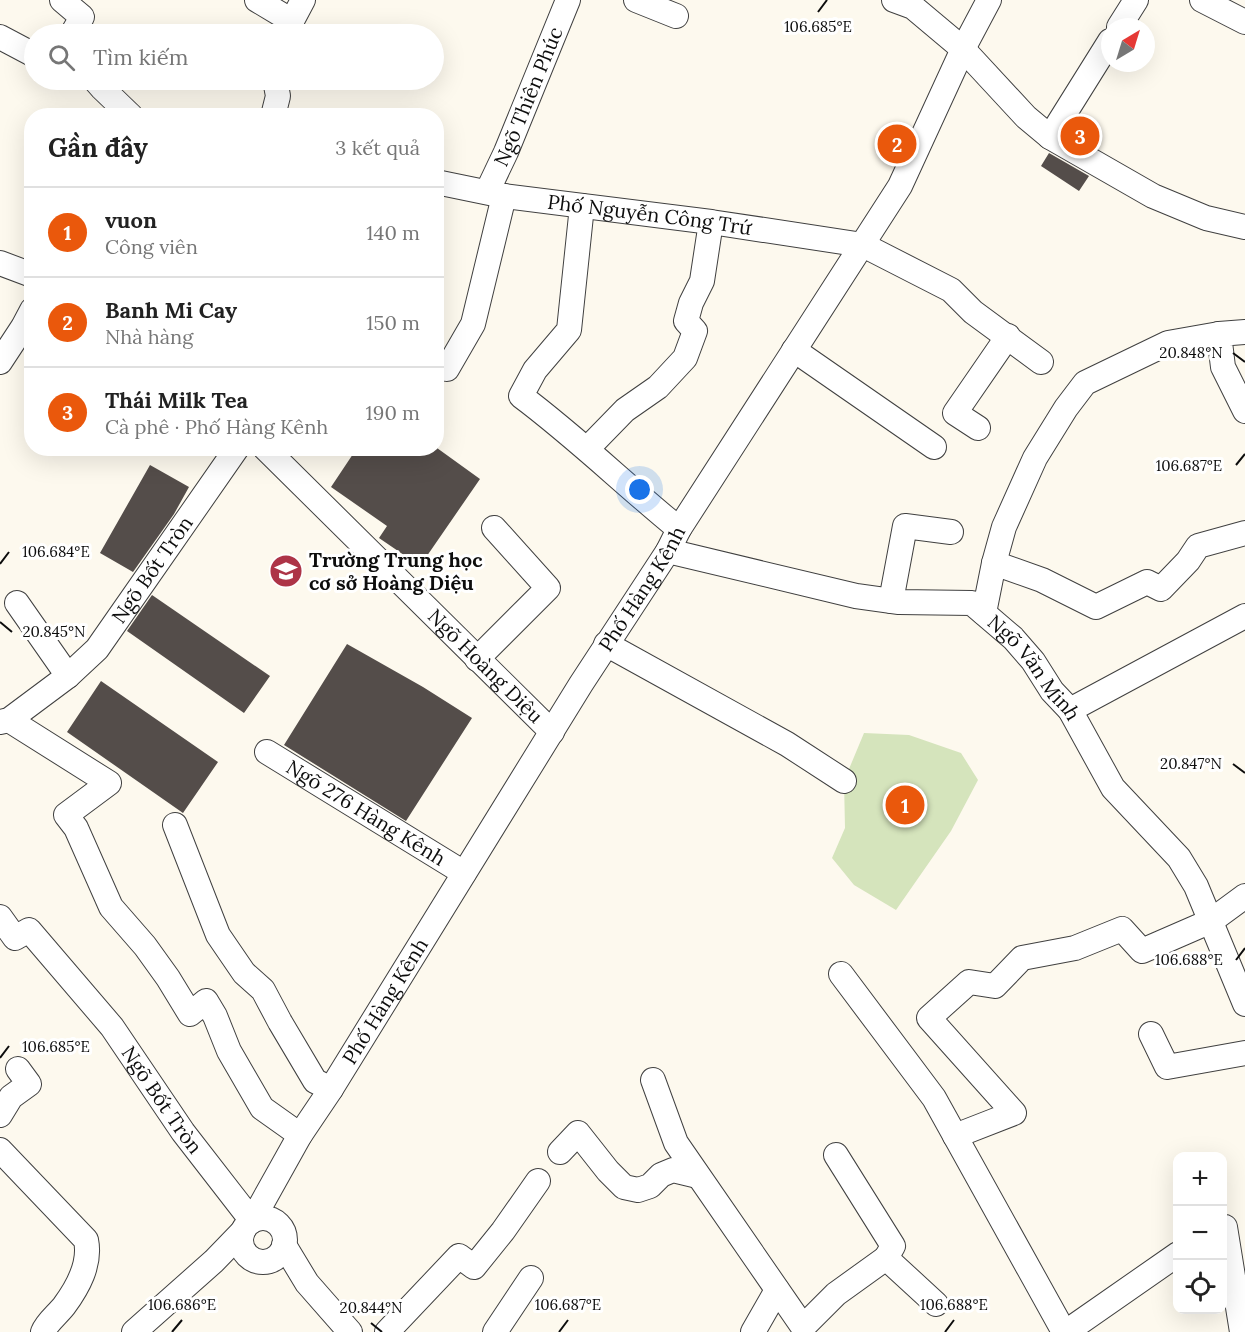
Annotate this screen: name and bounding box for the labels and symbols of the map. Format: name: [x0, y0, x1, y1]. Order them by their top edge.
text: 106.685°E: [784, 17, 852, 36]
north arrow: [1101, 18, 1155, 72]
street label: Ngõ Thiên Phúc: [488, 23, 568, 170]
pin: 3: [1060, 114, 1100, 158]
pin: 2: [878, 122, 916, 166]
street label: Phố Nguyễn Công Trứ: [546, 189, 754, 240]
text: 20.848°N: [1159, 343, 1223, 362]
text: 106.687°E: [1156, 456, 1222, 475]
your location: [625, 475, 654, 504]
street label: Ngõ Bốt Tròn: [106, 511, 198, 628]
street label: Phố Hàng Kênh: [593, 522, 690, 656]
text: 106.684°E: [22, 542, 90, 561]
place label: Trường Trung học cơ sở Hoàng Diệu: [309, 547, 483, 595]
school or university icon: Trường Trung học cơ sở Hoàng Diệu: [268, 553, 304, 589]
street label: Ngõ Hoàng Diệu: [423, 603, 549, 728]
street label: Ngõ Văn Minh: [983, 609, 1086, 725]
text: 20.845°N: [22, 622, 86, 641]
street label: Ngõ 276 Hàng Kênh: [282, 754, 450, 871]
text: 20.847°N: [1160, 754, 1222, 773]
pin: 1: [886, 782, 924, 828]
street label: Phố Hàng Kênh: [336, 933, 433, 1069]
text: 106.688°E: [1155, 950, 1223, 969]
text: 106.685°E: [22, 1037, 90, 1056]
street label: Ngõ Bốt Tròn: [117, 1041, 208, 1158]
text: 106.686°E: [148, 1295, 216, 1314]
text: 106.687°E: [535, 1295, 601, 1314]
text: 106.688°E: [920, 1295, 988, 1314]
text: 20.844°N: [340, 1298, 402, 1317]

